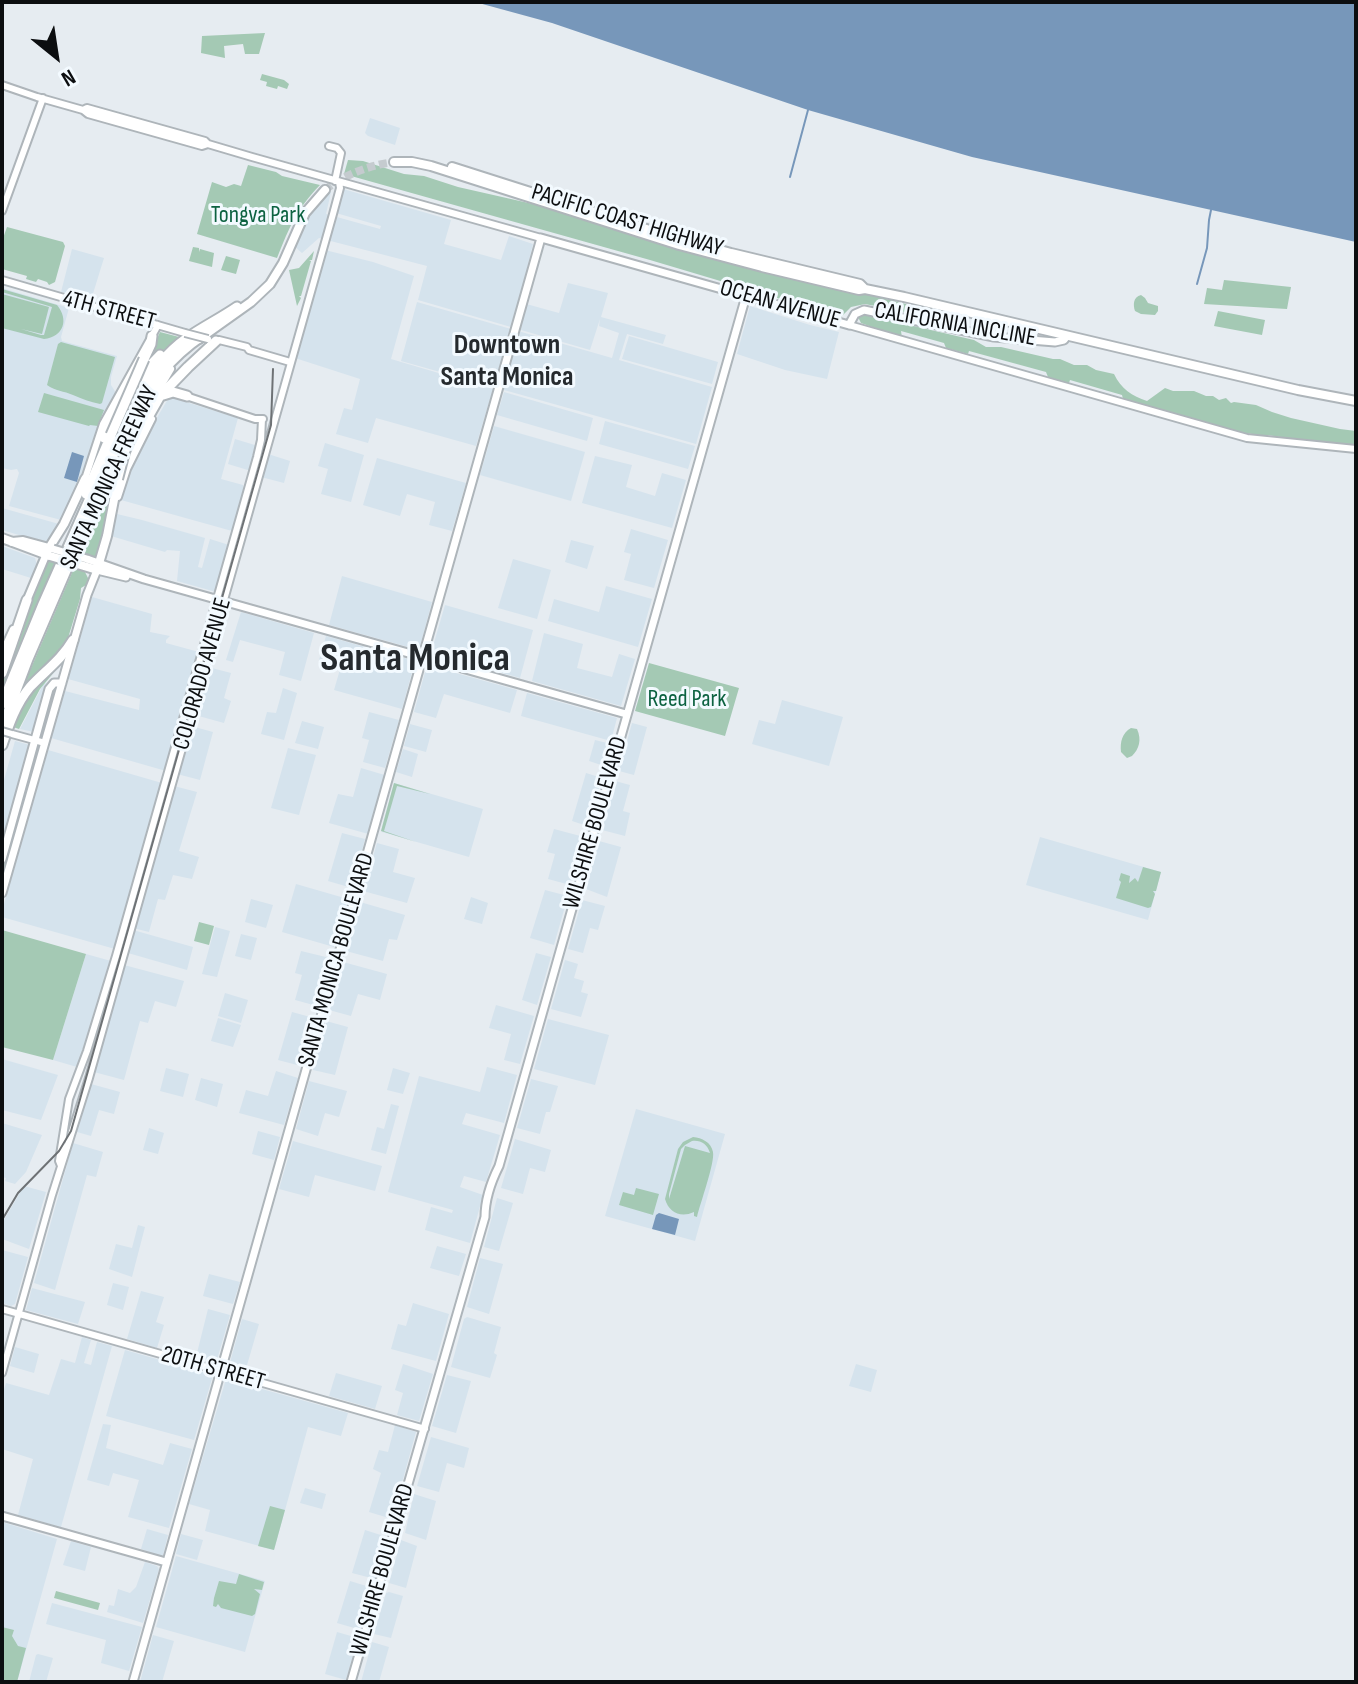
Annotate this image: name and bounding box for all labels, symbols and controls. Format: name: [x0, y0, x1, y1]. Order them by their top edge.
north arrow: [16, 16, 96, 96]
text: N: [56, 63, 80, 92]
street label: PACIFIC COAST HIGHWAY: [528, 178, 726, 264]
park label: Tongva Park: [211, 202, 305, 230]
street label: OCEAN AVENUE: [717, 274, 843, 336]
street label: 4TH STREET: [59, 285, 159, 337]
street label: CALIFORNIA INCLINE: [872, 297, 1038, 353]
district label: Downtown Santa Monica: [441, 329, 573, 395]
street label: SANTA MONICA FREEWAY: [55, 382, 165, 574]
street label: COLORADO AVENUE: [168, 595, 238, 753]
district label: Santa Monica: [320, 636, 510, 684]
park label: Reed Park: [647, 686, 727, 714]
street label: WILSHIRE BOULEVARD: [558, 734, 634, 912]
street label: SANTA MONICA BOULEVARD: [293, 850, 381, 1070]
street label: 20TH STREET: [158, 1341, 268, 1397]
street label: WILSHIRE BOULEVARD: [345, 1481, 421, 1659]

